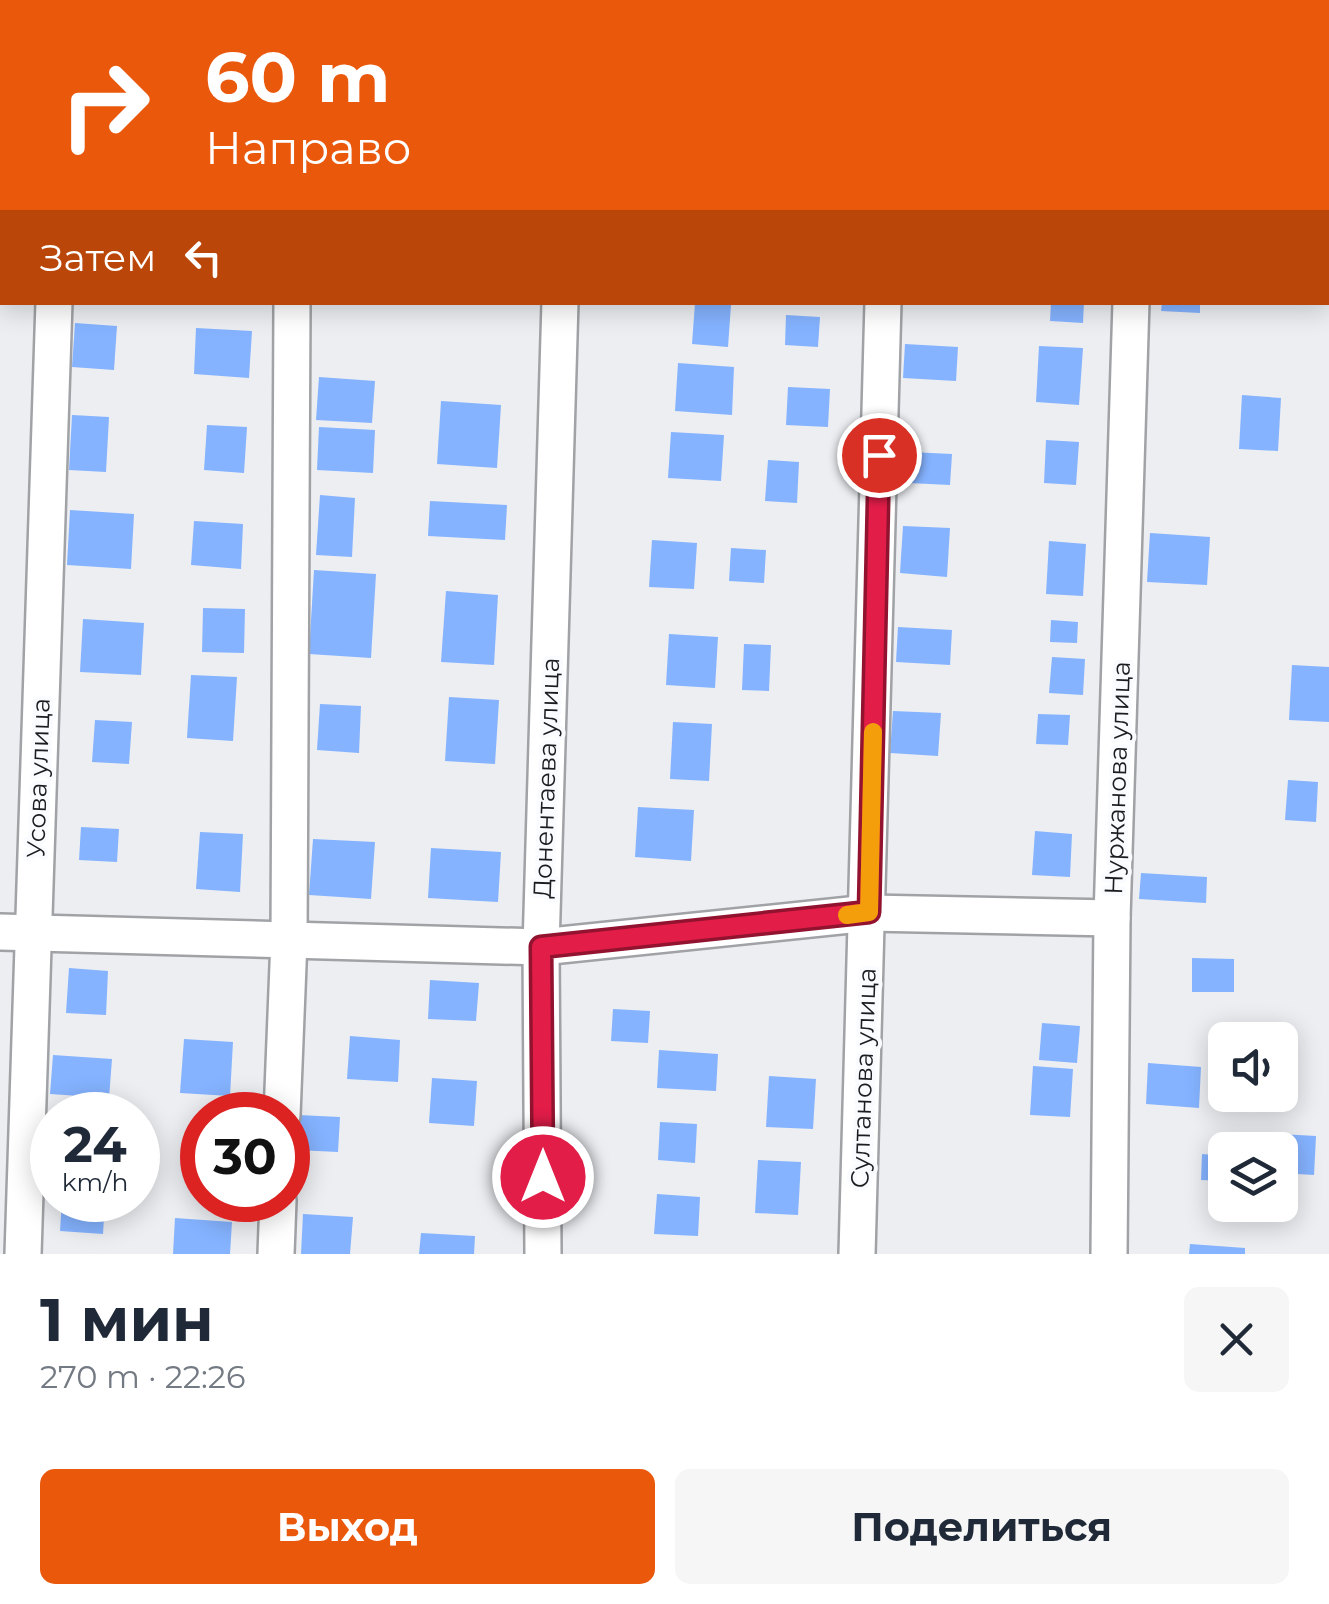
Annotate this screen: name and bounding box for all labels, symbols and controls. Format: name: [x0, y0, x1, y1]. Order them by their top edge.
text: 60 m: [205, 34, 390, 120]
icon: right: [40, 40, 170, 170]
text: Направо: [205, 120, 411, 175]
icon: left: [176, 230, 231, 285]
text: Затем: [40, 234, 156, 281]
pin: [837, 413, 922, 498]
icon: arrive: [852, 428, 907, 483]
street label: Донентаева улица: [527, 657, 565, 899]
street label: Нуржанова улица: [1098, 661, 1136, 895]
street label: Усова улица: [20, 698, 56, 858]
street label: Султанова улица: [844, 967, 882, 1189]
map controls: [1208, 1022, 1298, 1222]
button: sound: [1208, 1022, 1298, 1112]
speed limit sign: 30: [180, 1092, 310, 1222]
text: 24: [63, 1114, 127, 1175]
position arrow: [491, 1125, 595, 1229]
button: layers: [1208, 1132, 1298, 1222]
text: km/h: [62, 1167, 128, 1197]
text: 1 мин: [40, 1283, 214, 1356]
button: close: [1184, 1287, 1289, 1392]
text: 270 m · 22:26: [40, 1357, 245, 1396]
button: Выход: [40, 1469, 655, 1584]
button: Поделиться: [675, 1469, 1289, 1584]

